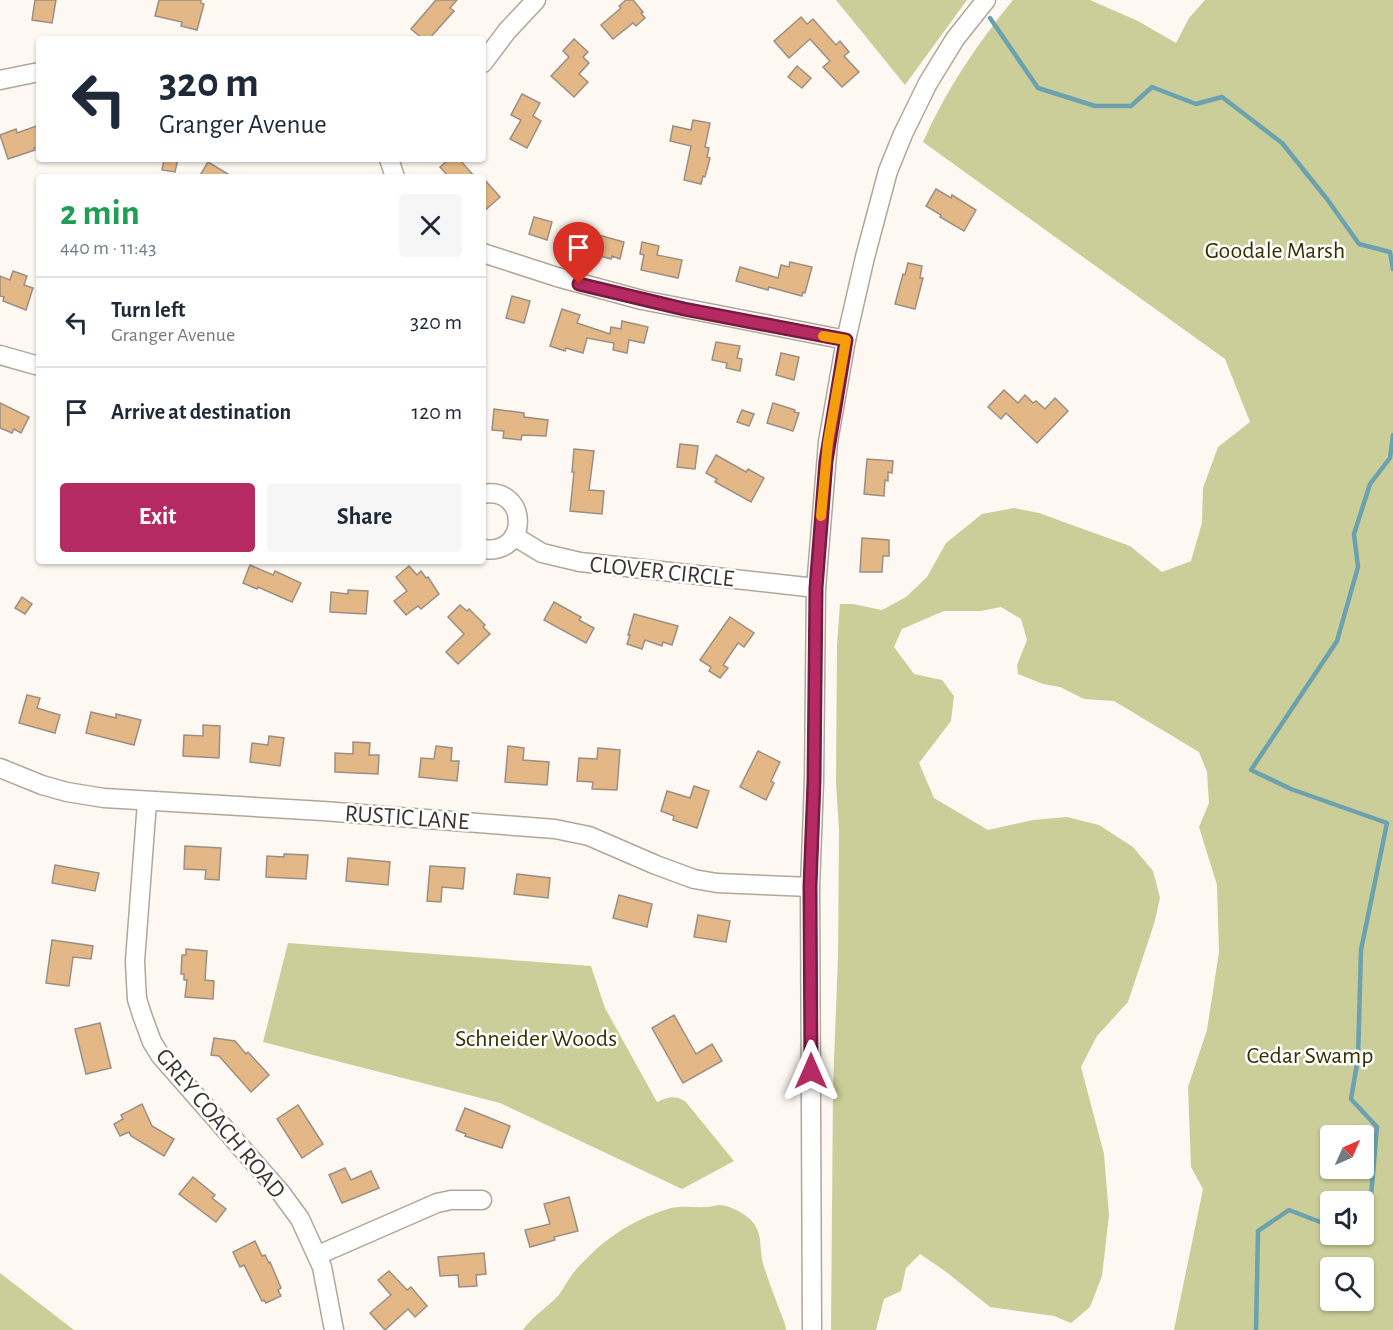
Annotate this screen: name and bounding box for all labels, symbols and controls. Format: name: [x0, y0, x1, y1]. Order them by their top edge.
icon: left: [60, 60, 138, 138]
text: 320 m: [159, 62, 259, 104]
text: Granger Avenue: [159, 111, 327, 138]
button: close: [399, 194, 462, 257]
text: 2 min: [60, 195, 140, 231]
pin: [553, 222, 604, 284]
icon: arrive: [562, 231, 595, 264]
text: 440 m · 11:43: [60, 238, 156, 258]
park label: Goodale Marsh: [1205, 239, 1345, 263]
text: Turn left: [111, 299, 185, 321]
icon: left: [60, 306, 93, 339]
text: 320 m: [410, 311, 462, 333]
text: Granger Avenue: [111, 325, 235, 345]
icon: arrive: [60, 396, 93, 429]
text: Arrive at destination: [111, 401, 291, 423]
text: 120 m: [412, 401, 462, 423]
button: Exit: [60, 483, 255, 552]
button: Share: [267, 483, 462, 552]
street label: CLOVER CIRCLE: [589, 552, 736, 592]
street label: RUSTIC LANE: [344, 802, 470, 834]
park label: Schneider Woods: [455, 1027, 617, 1051]
position arrow: [779, 1039, 843, 1103]
street label: GREY COACH ROAD: [151, 1044, 290, 1203]
park label: Cedar Swamp: [1247, 1044, 1373, 1068]
north arrow: [1320, 1125, 1374, 1179]
map controls: [1320, 1125, 1374, 1311]
button: sound: [1320, 1191, 1374, 1245]
button: search: [1320, 1257, 1374, 1311]

